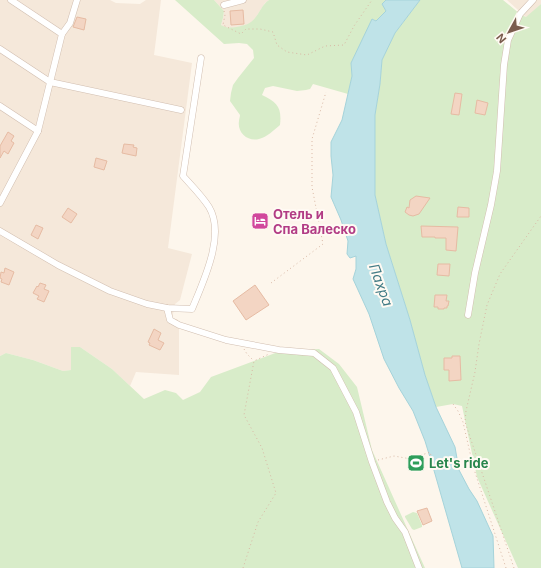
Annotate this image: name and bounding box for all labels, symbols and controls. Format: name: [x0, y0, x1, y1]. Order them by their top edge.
north arrow: [489, 12, 529, 52]
text: N: [493, 31, 509, 46]
place label: Отель и Спа Валеско: [273, 206, 356, 237]
hotel icon: Отель и Спа Валеско: [250, 211, 270, 231]
water label: Пахра: [366, 261, 397, 309]
sports icon: Let's ride: [406, 453, 426, 473]
place label: Let's ride: [429, 455, 489, 471]

